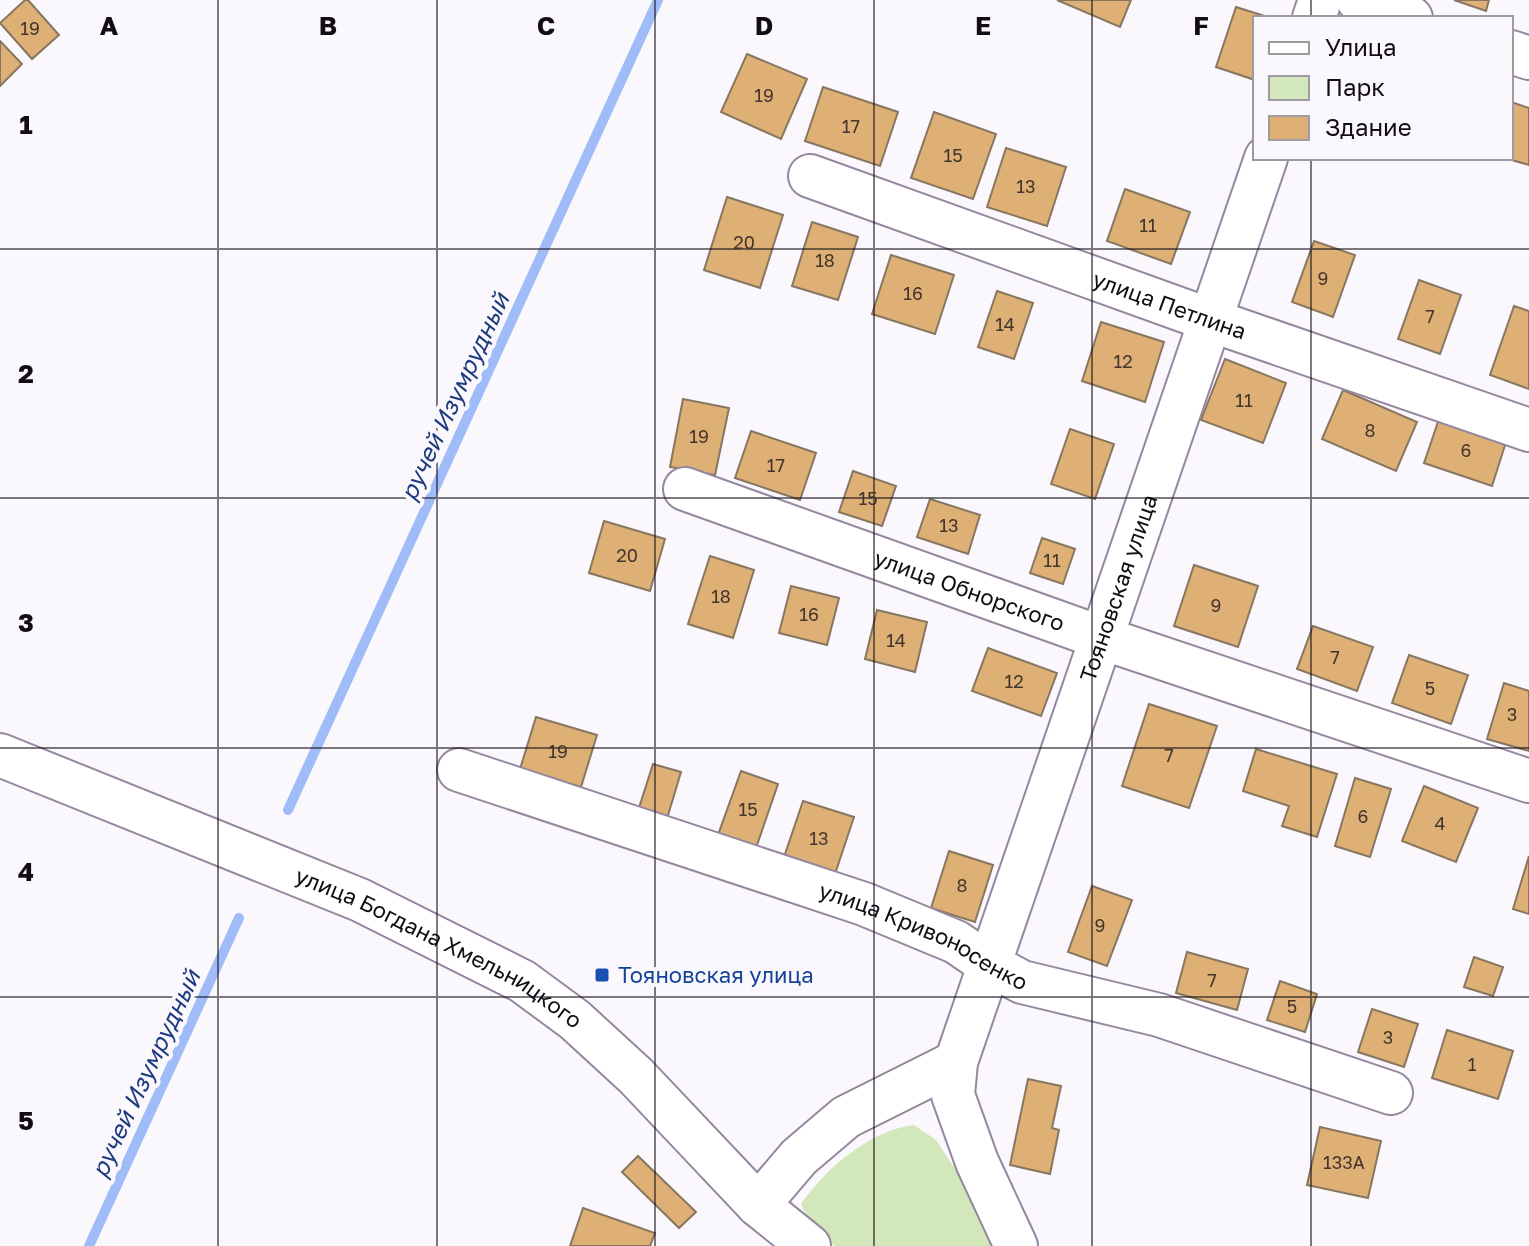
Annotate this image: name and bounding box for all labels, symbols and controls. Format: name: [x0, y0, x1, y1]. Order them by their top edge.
text: A: [100, 10, 119, 41]
text: B: [319, 10, 337, 41]
text: C: [537, 10, 555, 41]
text: D: [755, 10, 773, 41]
text: E: [975, 10, 991, 41]
text: F: [1193, 10, 1209, 41]
legend: [1253, 16, 1513, 160]
house number: 19: [20, 17, 40, 39]
text: Улица: [1325, 32, 1397, 61]
text: Парк: [1325, 72, 1385, 101]
house number: 19: [754, 84, 774, 106]
text: 1: [19, 109, 33, 140]
text: Здание: [1325, 112, 1412, 141]
house number: 17: [842, 115, 860, 137]
house number: 15: [943, 144, 963, 166]
house number: 13: [1016, 175, 1036, 197]
house number: 11: [1139, 214, 1157, 236]
house number: 20: [733, 231, 755, 253]
house number: 18: [815, 249, 835, 271]
street label: улица Петлина: [1089, 265, 1250, 344]
house number: 9: [1318, 267, 1328, 289]
house number: 16: [903, 282, 923, 304]
water label: ручей Изумрудный: [393, 287, 516, 505]
house number: 7: [1425, 305, 1435, 327]
house number: 14: [995, 313, 1015, 335]
house number: 12: [1113, 350, 1133, 372]
text: 2: [18, 358, 34, 389]
house number: 11: [1235, 389, 1253, 411]
house number: 8: [1365, 419, 1375, 441]
house number: 19: [689, 425, 709, 447]
house number: 6: [1461, 439, 1471, 461]
house number: 17: [767, 454, 785, 476]
house number: 15: [858, 487, 878, 509]
street label: Тояновская улица: [1074, 491, 1163, 685]
house number: 13: [939, 514, 959, 536]
house number: 20: [616, 544, 638, 566]
street label: улица Обнорского: [871, 544, 1068, 637]
house number: 11: [1043, 549, 1061, 571]
house number: 18: [711, 585, 731, 607]
house number: 9: [1211, 594, 1221, 616]
house number: 16: [799, 603, 819, 625]
text: 3: [18, 607, 34, 638]
house number: 14: [886, 629, 906, 651]
house number: 7: [1330, 646, 1340, 668]
house number: 12: [1004, 670, 1024, 692]
house number: 5: [1425, 677, 1435, 699]
house number: 3: [1507, 703, 1517, 725]
house number: 19: [548, 740, 568, 762]
house number: 7: [1164, 744, 1174, 766]
house number: 15: [738, 798, 758, 820]
house number: 6: [1358, 805, 1368, 827]
house number: 4: [1435, 812, 1446, 834]
house number: 13: [809, 827, 829, 849]
text: 4: [18, 856, 34, 887]
street label: улица Богдана Хмельницкого: [292, 861, 588, 1034]
house number: 8: [957, 874, 967, 896]
street label: улица Кривоносенко: [816, 876, 1033, 996]
house number: 9: [1095, 914, 1105, 936]
place label: Тояновская улица: [618, 961, 814, 988]
water label: ручей Изумрудный: [84, 964, 207, 1182]
marker: Тояновская улица: [593, 966, 611, 984]
house number: 7: [1207, 969, 1217, 991]
house number: 5: [1287, 995, 1297, 1017]
house number: 3: [1383, 1026, 1393, 1048]
house number: 1: [1468, 1053, 1477, 1075]
text: 5: [18, 1105, 34, 1136]
house number: 133А: [1323, 1151, 1365, 1173]

